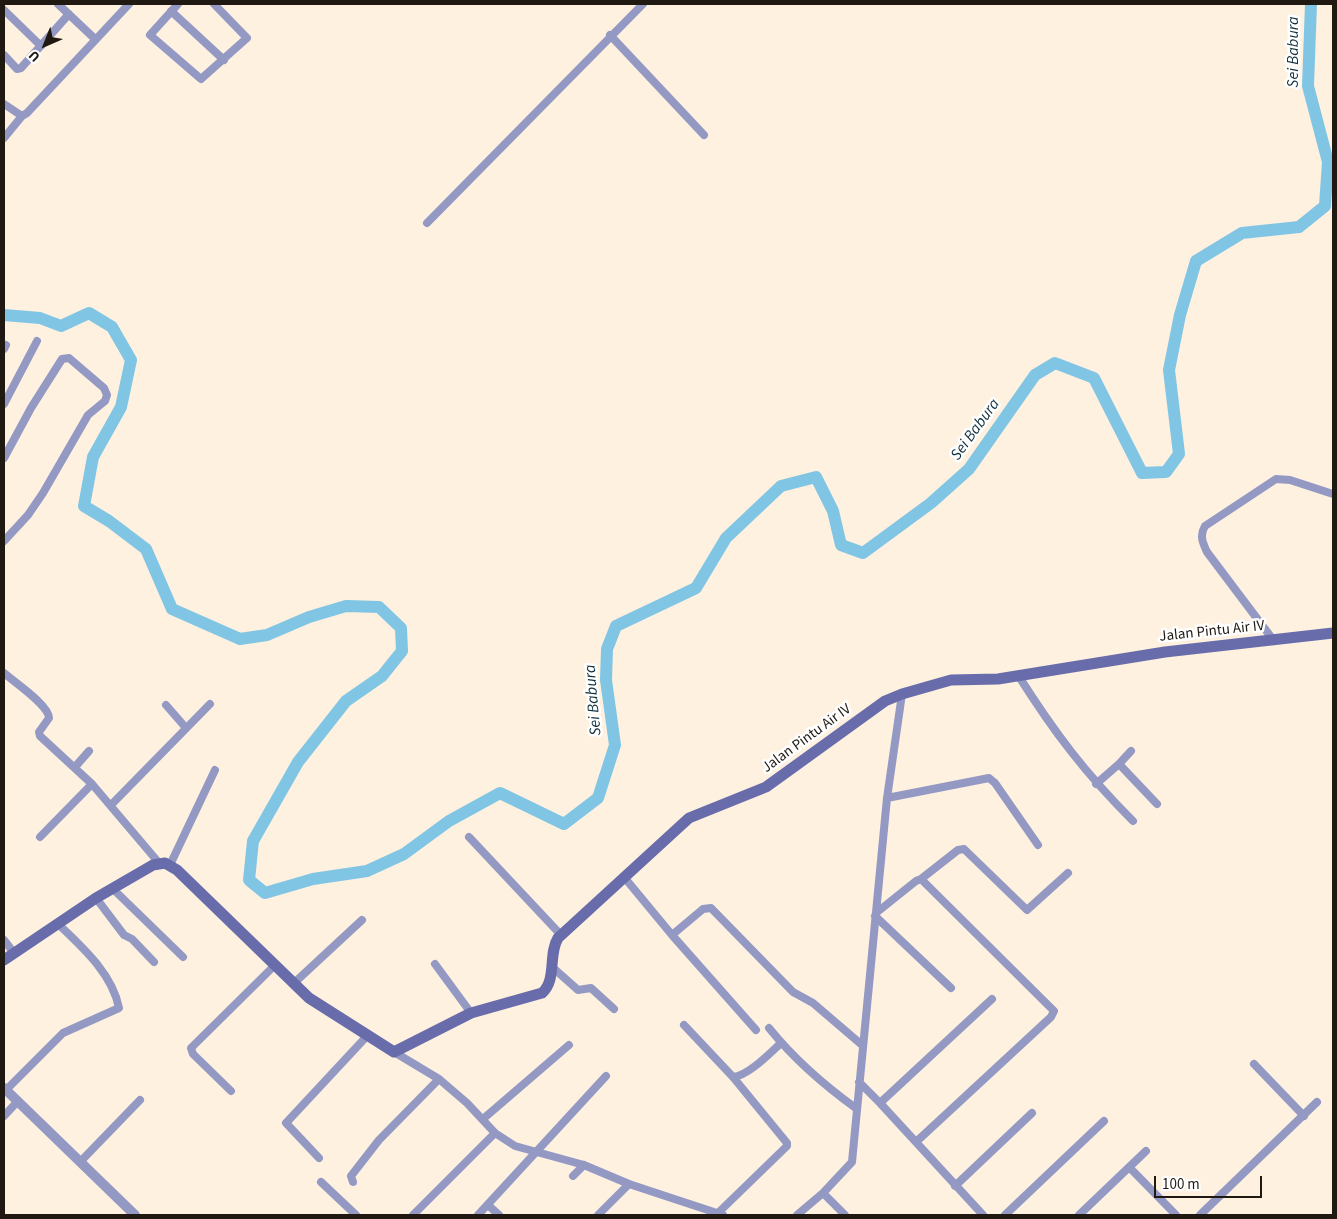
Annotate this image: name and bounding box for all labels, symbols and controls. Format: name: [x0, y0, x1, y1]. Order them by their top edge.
water label: Sei Babura: [1284, 16, 1304, 88]
north arrow: [20, 20, 70, 70]
text: U: [24, 45, 45, 66]
water label: Sei Babura: [947, 396, 1005, 464]
street label: Jalan Pintu Air IV: [1159, 618, 1265, 646]
water label: Sei Babura: [581, 664, 607, 736]
street label: Jalan Pintu Air IV: [759, 701, 855, 777]
scale bar: [1157, 1166, 1264, 1198]
text: 100 m: [1162, 1174, 1200, 1195]

